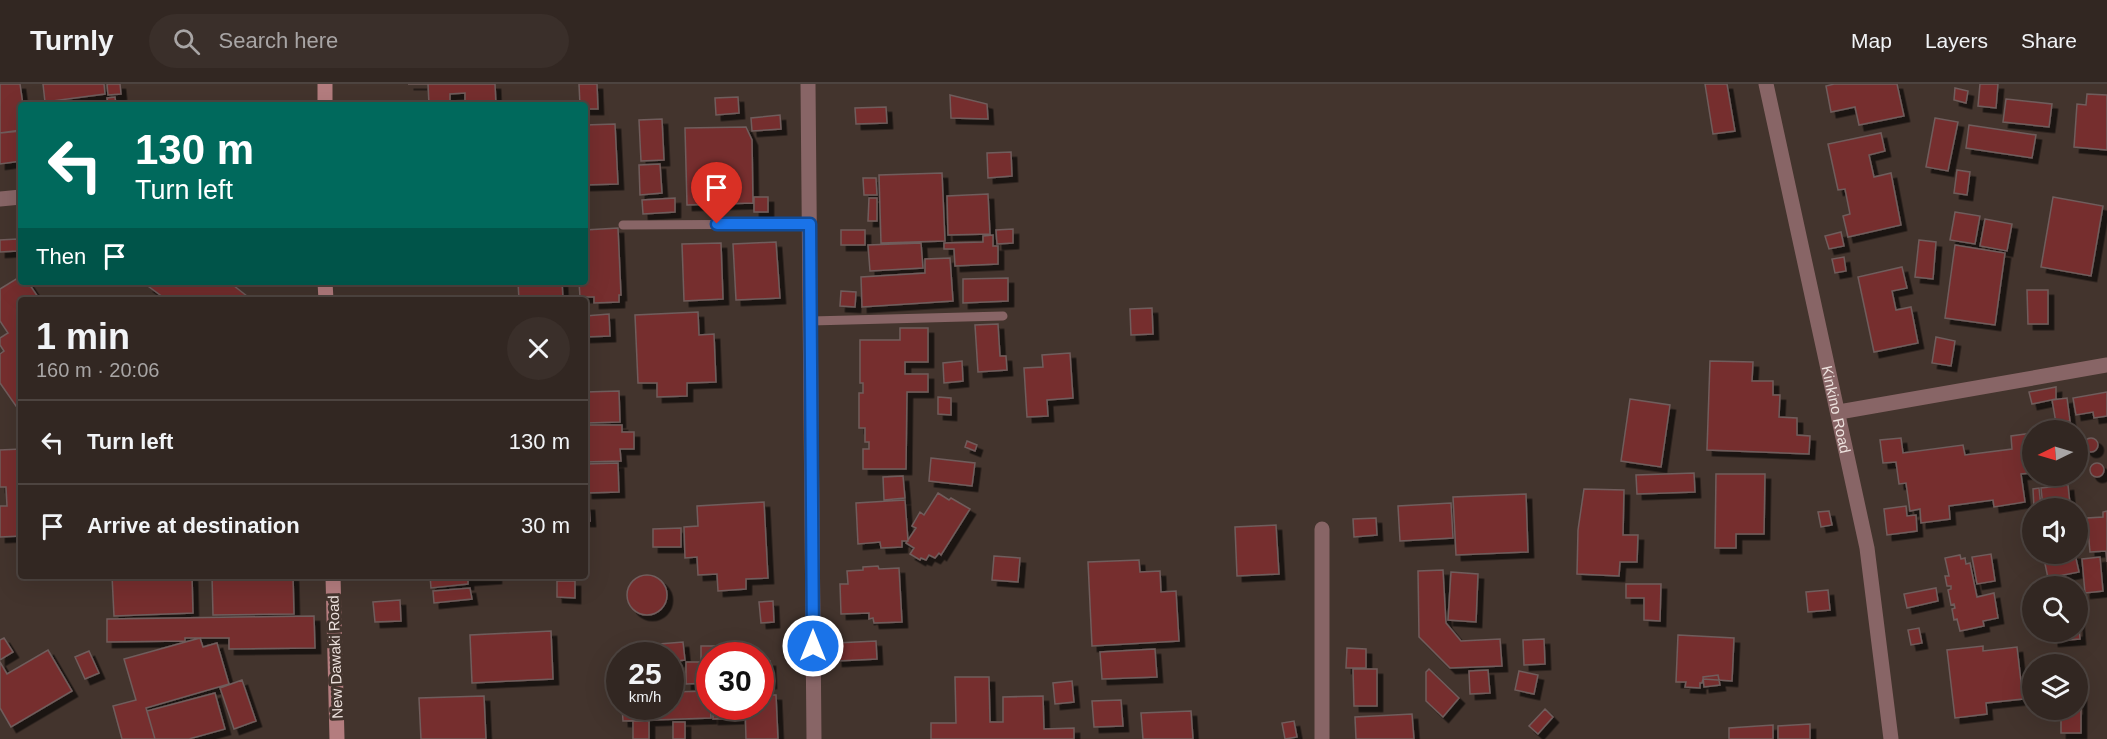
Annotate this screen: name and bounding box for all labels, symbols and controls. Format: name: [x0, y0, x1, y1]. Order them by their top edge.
search box: [149, 14, 569, 68]
text: Turnly: [30, 25, 113, 56]
icon: search: [170, 25, 203, 58]
text: Search here: [218, 28, 338, 53]
text: Map: [1851, 29, 1892, 52]
text: Layers: [1925, 29, 1988, 52]
text: Share: [2021, 29, 2077, 52]
icon: left: [36, 126, 114, 204]
text: 130 m: [135, 126, 254, 173]
pin: [691, 162, 742, 224]
icon: arrive: [700, 171, 733, 204]
text: Turn left: [135, 175, 233, 205]
icon: arrive: [98, 240, 131, 273]
text: Then: [36, 244, 86, 269]
text: 1 min: [36, 316, 130, 357]
button: close: [507, 317, 570, 380]
text: 160 m · 20:06: [36, 359, 159, 381]
street label: Kinkino Road: [1819, 364, 1855, 455]
north arrow: [2022, 420, 2088, 486]
map controls: [2022, 420, 2088, 720]
icon: left: [36, 426, 69, 459]
text: Turn left: [87, 429, 173, 454]
text: 130 m: [509, 429, 570, 454]
button: sound: [2022, 498, 2088, 564]
icon: arrive: [36, 510, 69, 543]
text: Arrive at destination: [87, 513, 300, 538]
text: 30 m: [521, 513, 570, 538]
button: search: [2022, 576, 2088, 642]
street label: New Dawaki Road: [324, 595, 346, 719]
position arrow: [781, 614, 845, 678]
speed limit sign: 30: [696, 642, 774, 720]
button: layers: [2022, 654, 2088, 720]
text: 25: [628, 657, 662, 690]
text: km/h: [629, 688, 661, 705]

